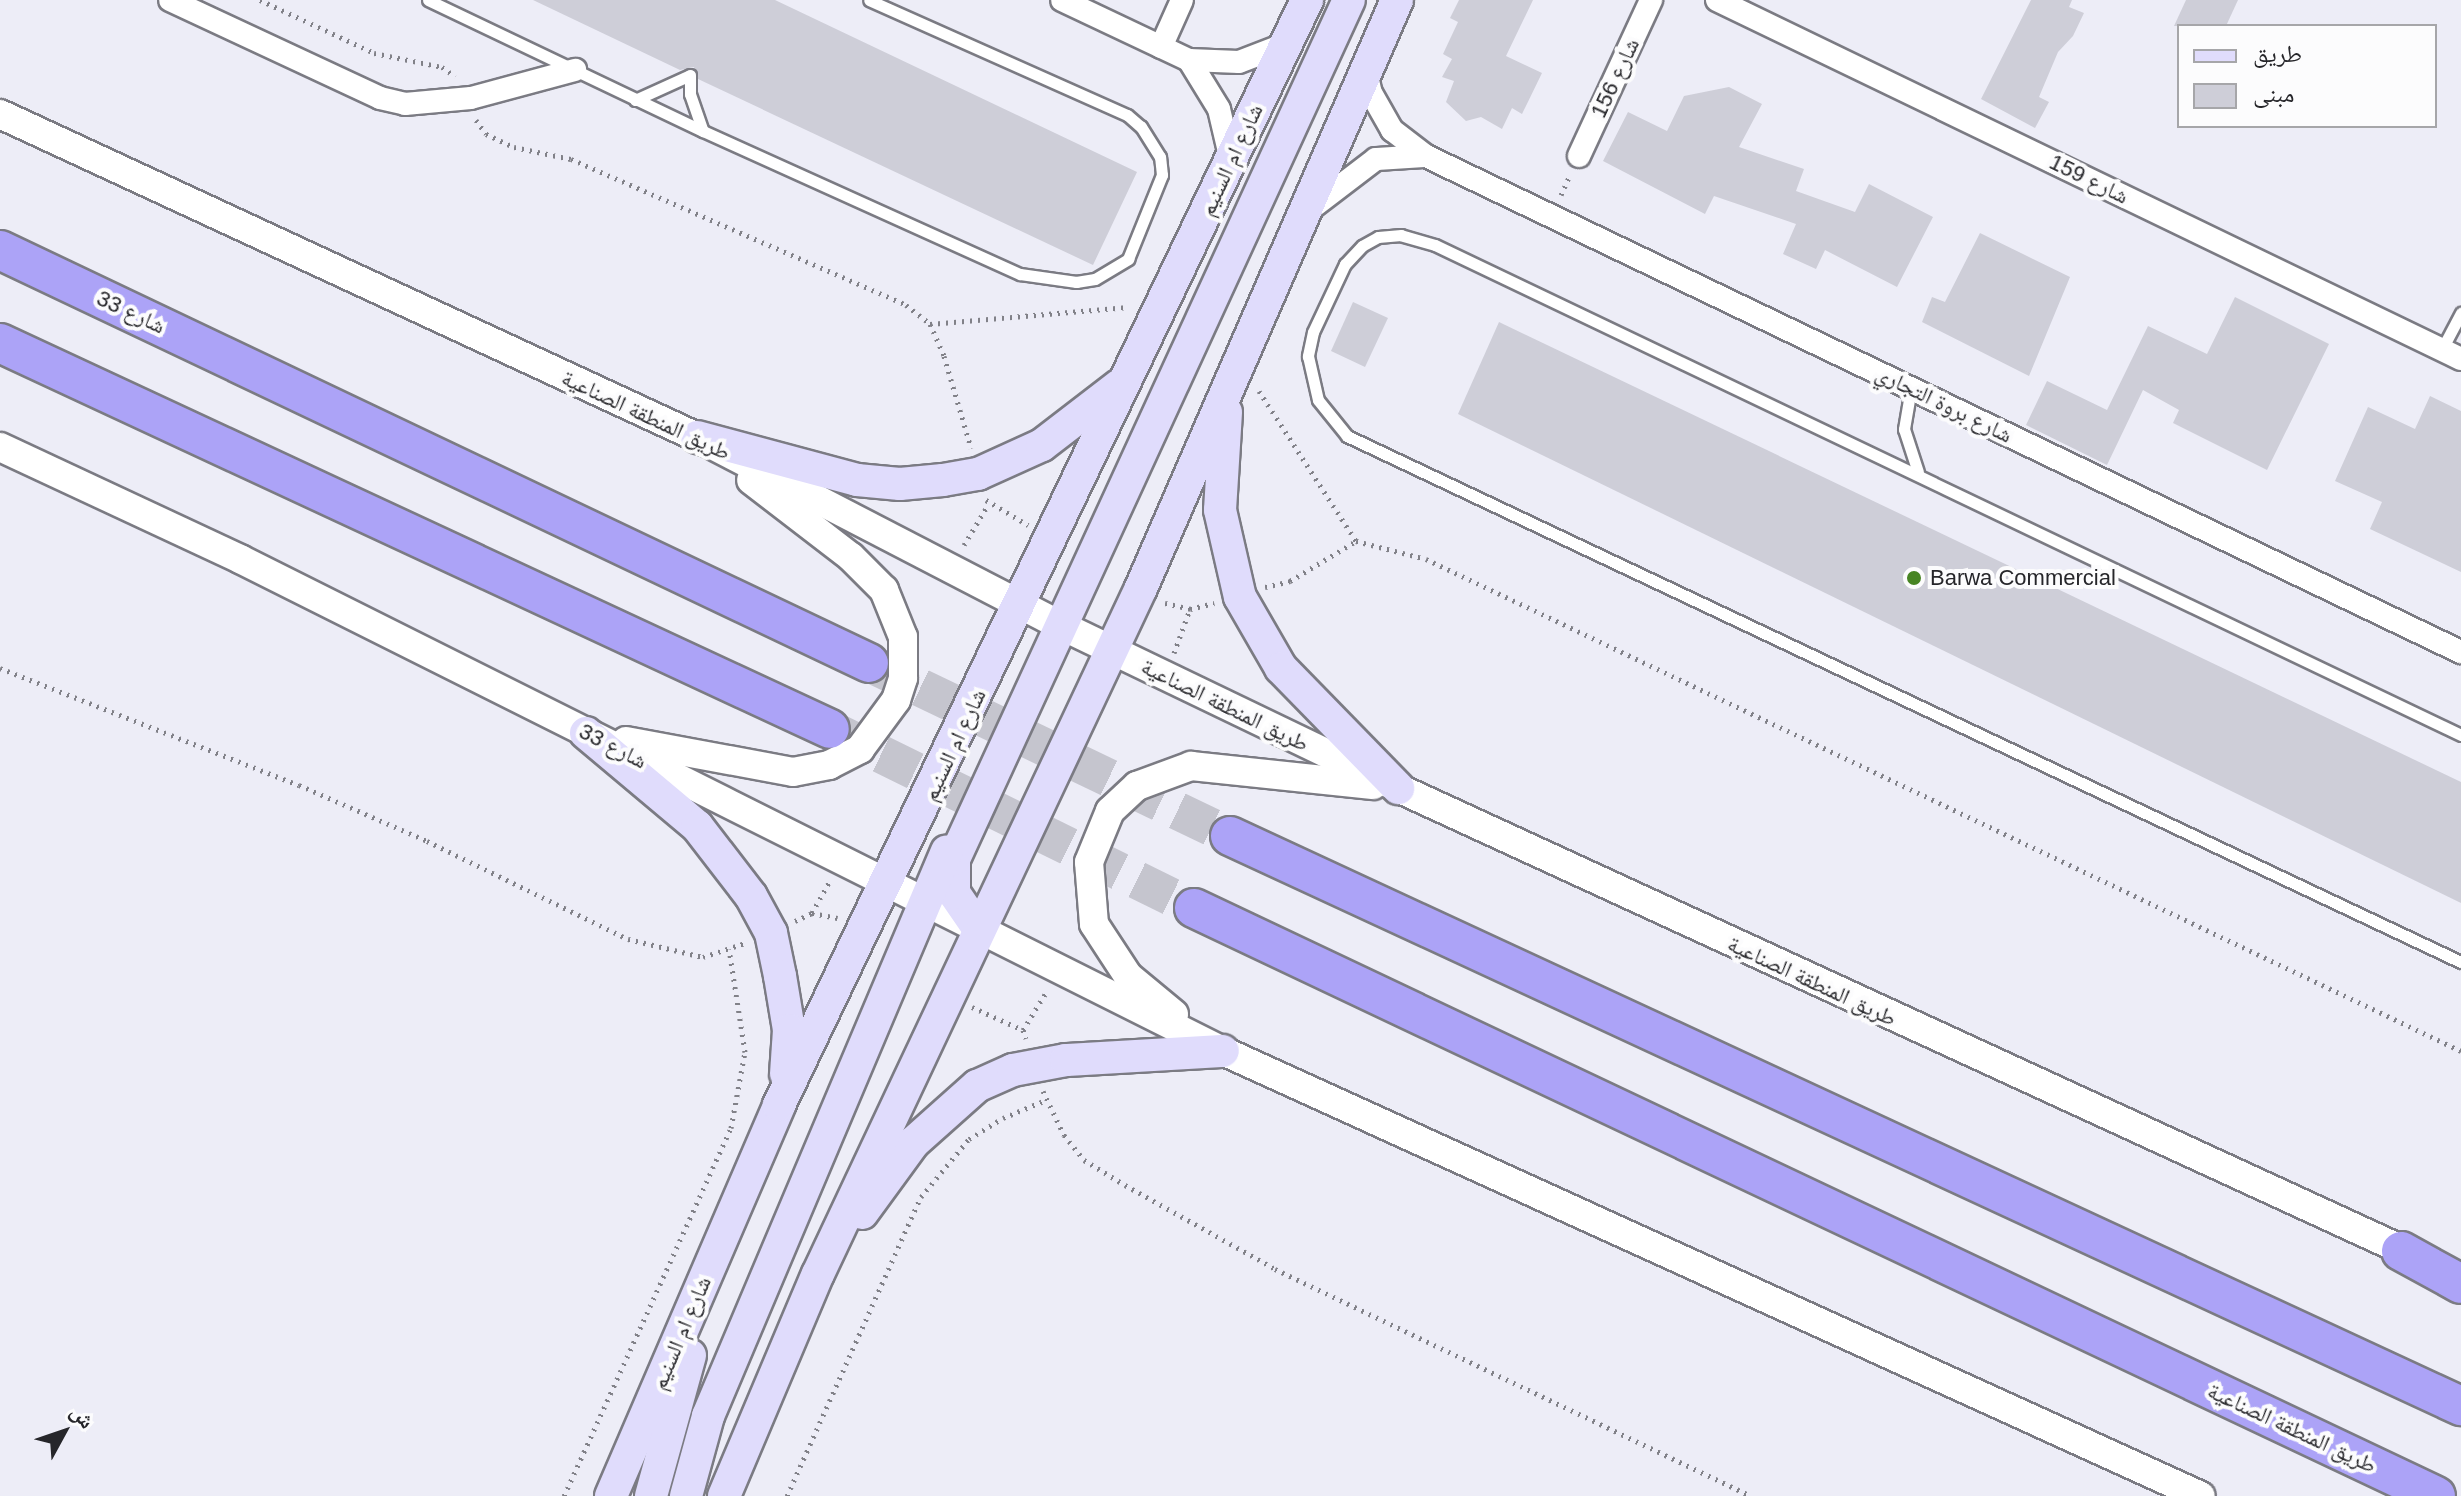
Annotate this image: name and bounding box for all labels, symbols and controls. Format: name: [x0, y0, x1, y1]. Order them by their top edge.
legend: [2177, 24, 2437, 128]
street label: شارع 156: [1585, 34, 1645, 122]
text: طريق: [2253, 40, 2302, 67]
text: مبنى: [2253, 80, 2294, 107]
street label: شارع ام السنيم: [1194, 100, 1268, 220]
street label: شارع 159: [2045, 149, 2133, 209]
street label: شارع 33: [93, 285, 169, 339]
street label: شارع بروة التجاري: [1872, 360, 2016, 448]
street label: طريق المنطقة الصناعية: [557, 364, 735, 466]
place label: Barwa Commercial: [1930, 565, 2116, 591]
marker: Barwa Commercial: [1905, 569, 1923, 587]
street label: طريق المنطقة الصناعية: [1137, 653, 1313, 757]
street label: شارع ام السنيم: [917, 685, 991, 805]
street label: شارع 33: [575, 718, 651, 774]
street label: طريق المنطقة الصناعية: [1723, 930, 1901, 1032]
street label: شارع ام السنيم: [645, 1272, 717, 1394]
street label: طريق المنطقة الصناعية: [2203, 1377, 2381, 1479]
north arrow: [24, 1392, 104, 1472]
text: ش: [66, 1399, 100, 1433]

